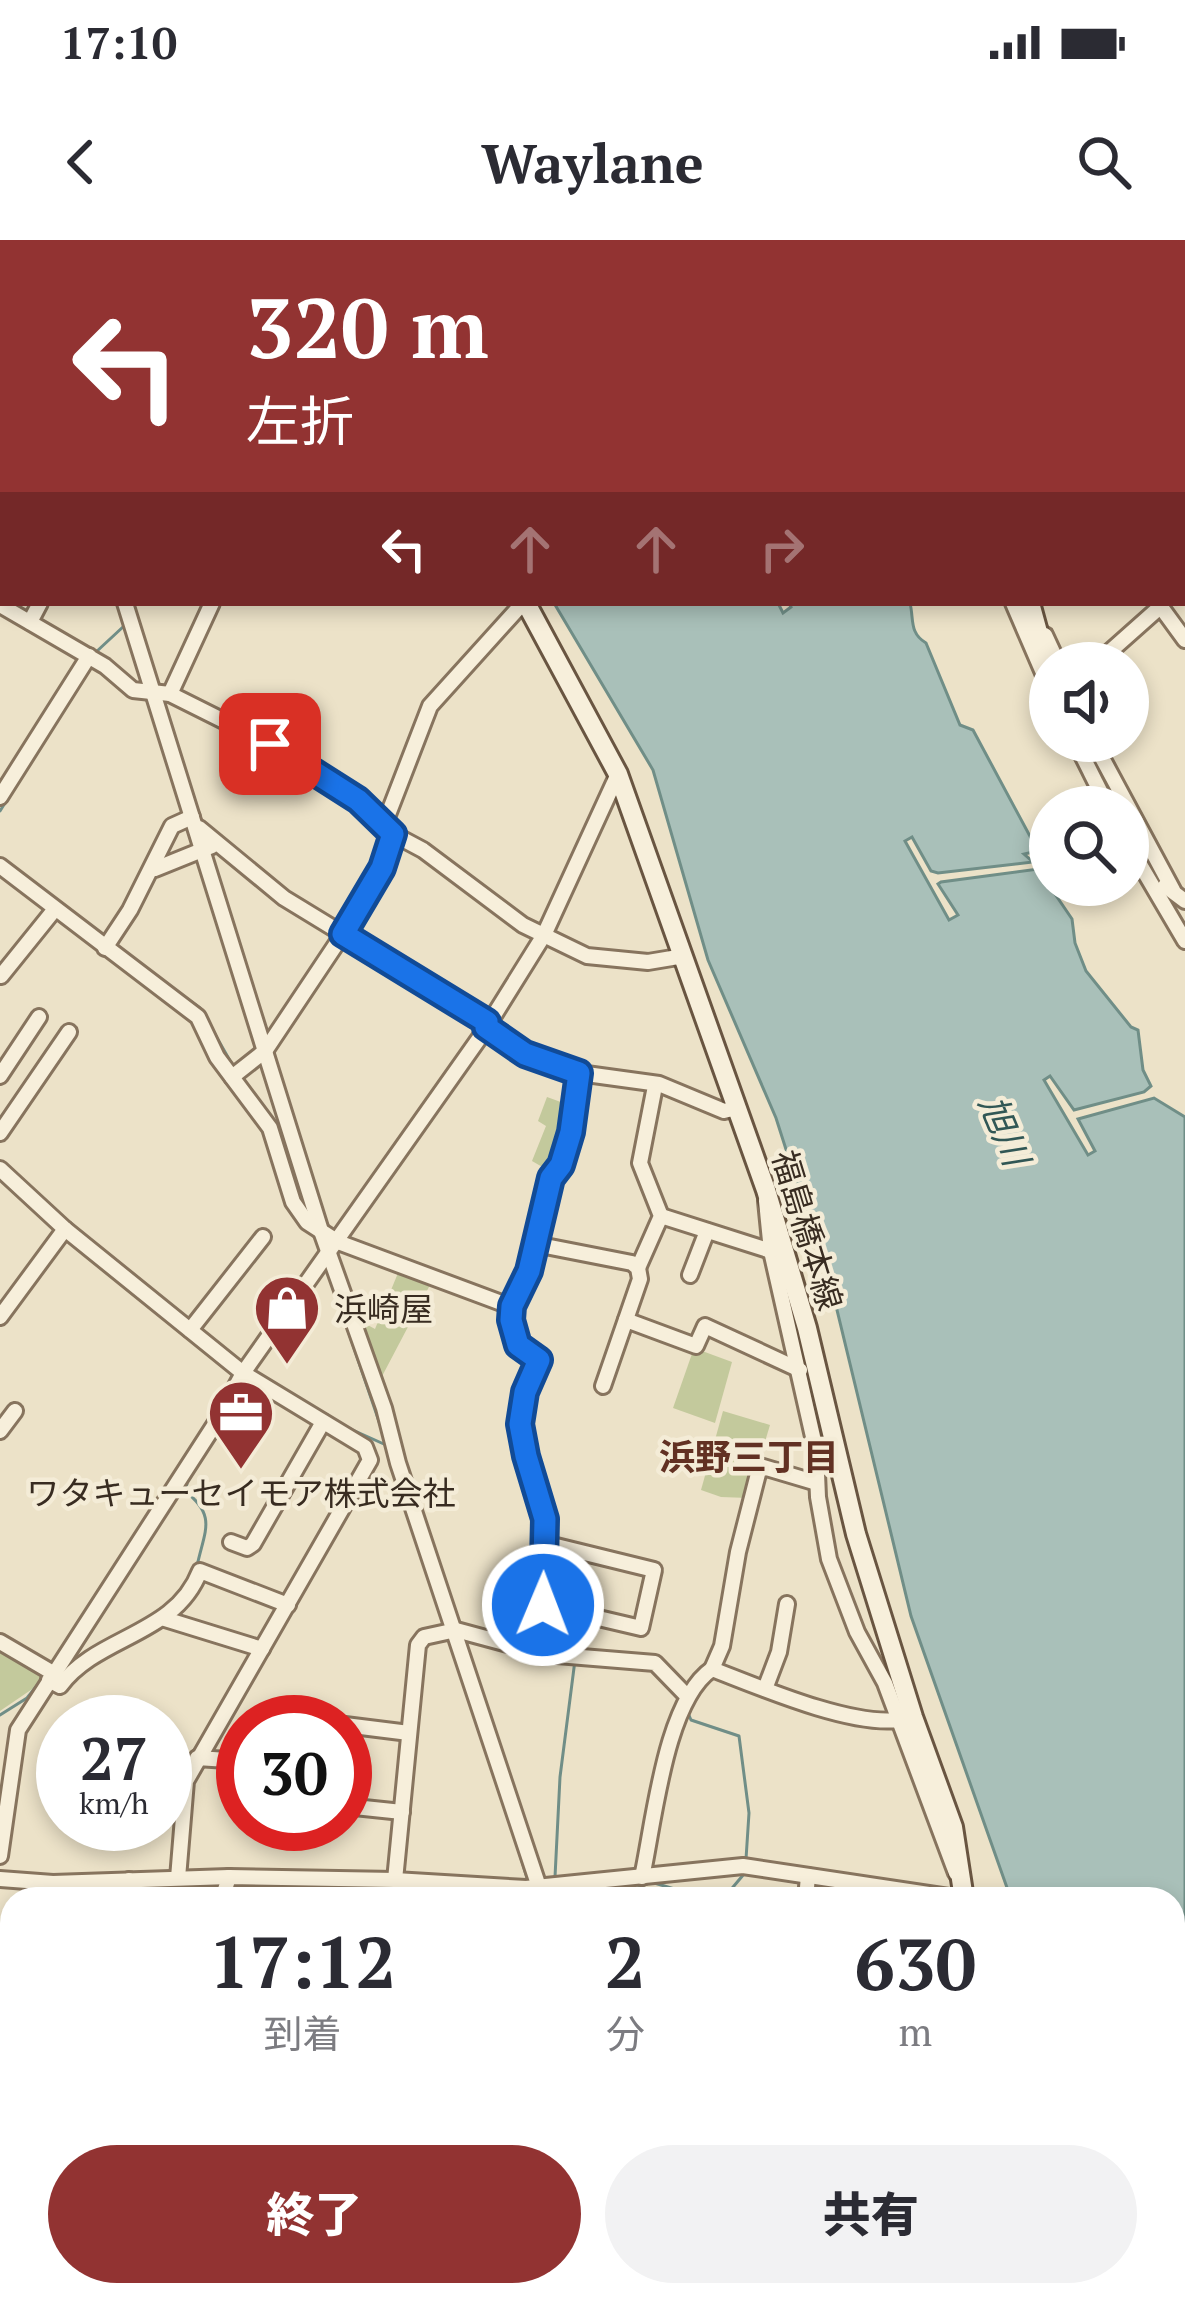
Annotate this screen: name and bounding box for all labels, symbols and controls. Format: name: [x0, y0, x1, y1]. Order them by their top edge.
text: 17:10: [60, 12, 177, 72]
text: Waylane: [481, 127, 704, 198]
icon: back: [48, 129, 114, 195]
icon: search: [1071, 129, 1137, 195]
text: 320 m: [246, 271, 489, 382]
icon: left: [48, 288, 204, 444]
text: 左折: [246, 385, 354, 456]
icon: left: [371, 516, 437, 582]
icon: ahead: [497, 516, 563, 582]
icon: ahead: [623, 516, 689, 582]
icon: right: [749, 516, 815, 582]
map controls: [1029, 642, 1149, 906]
button: sound: [1029, 642, 1149, 762]
pin: [219, 693, 321, 795]
icon: arrive: [237, 711, 303, 777]
button: search: [1029, 786, 1149, 906]
water label: 旭川: [969, 1088, 1042, 1176]
street label: 福島橋本線: [763, 1145, 853, 1315]
shop icon: 浜崎屋: [252, 1273, 322, 1367]
place label: 浜崎屋: [334, 1287, 433, 1330]
office icon: ワタキューセイモア株式会社: [206, 1378, 276, 1472]
district label: 浜野三丁目: [659, 1433, 839, 1480]
place label: ワタキューセイモア株式会社: [27, 1471, 456, 1514]
position arrow: [480, 1542, 606, 1668]
speed limit sign: 30: [216, 1695, 372, 1851]
text: 27: [80, 1718, 148, 1797]
text: km/h: [79, 1783, 149, 1823]
text: 17:12: [209, 1913, 396, 2009]
text: 2: [605, 1913, 646, 2009]
text: 630: [854, 1915, 976, 2011]
text: m: [898, 2005, 932, 2057]
text: 到着: [263, 2007, 341, 2059]
text: 分: [606, 2007, 645, 2059]
button: 終了: [48, 2145, 581, 2283]
button: 共有: [605, 2145, 1137, 2283]

